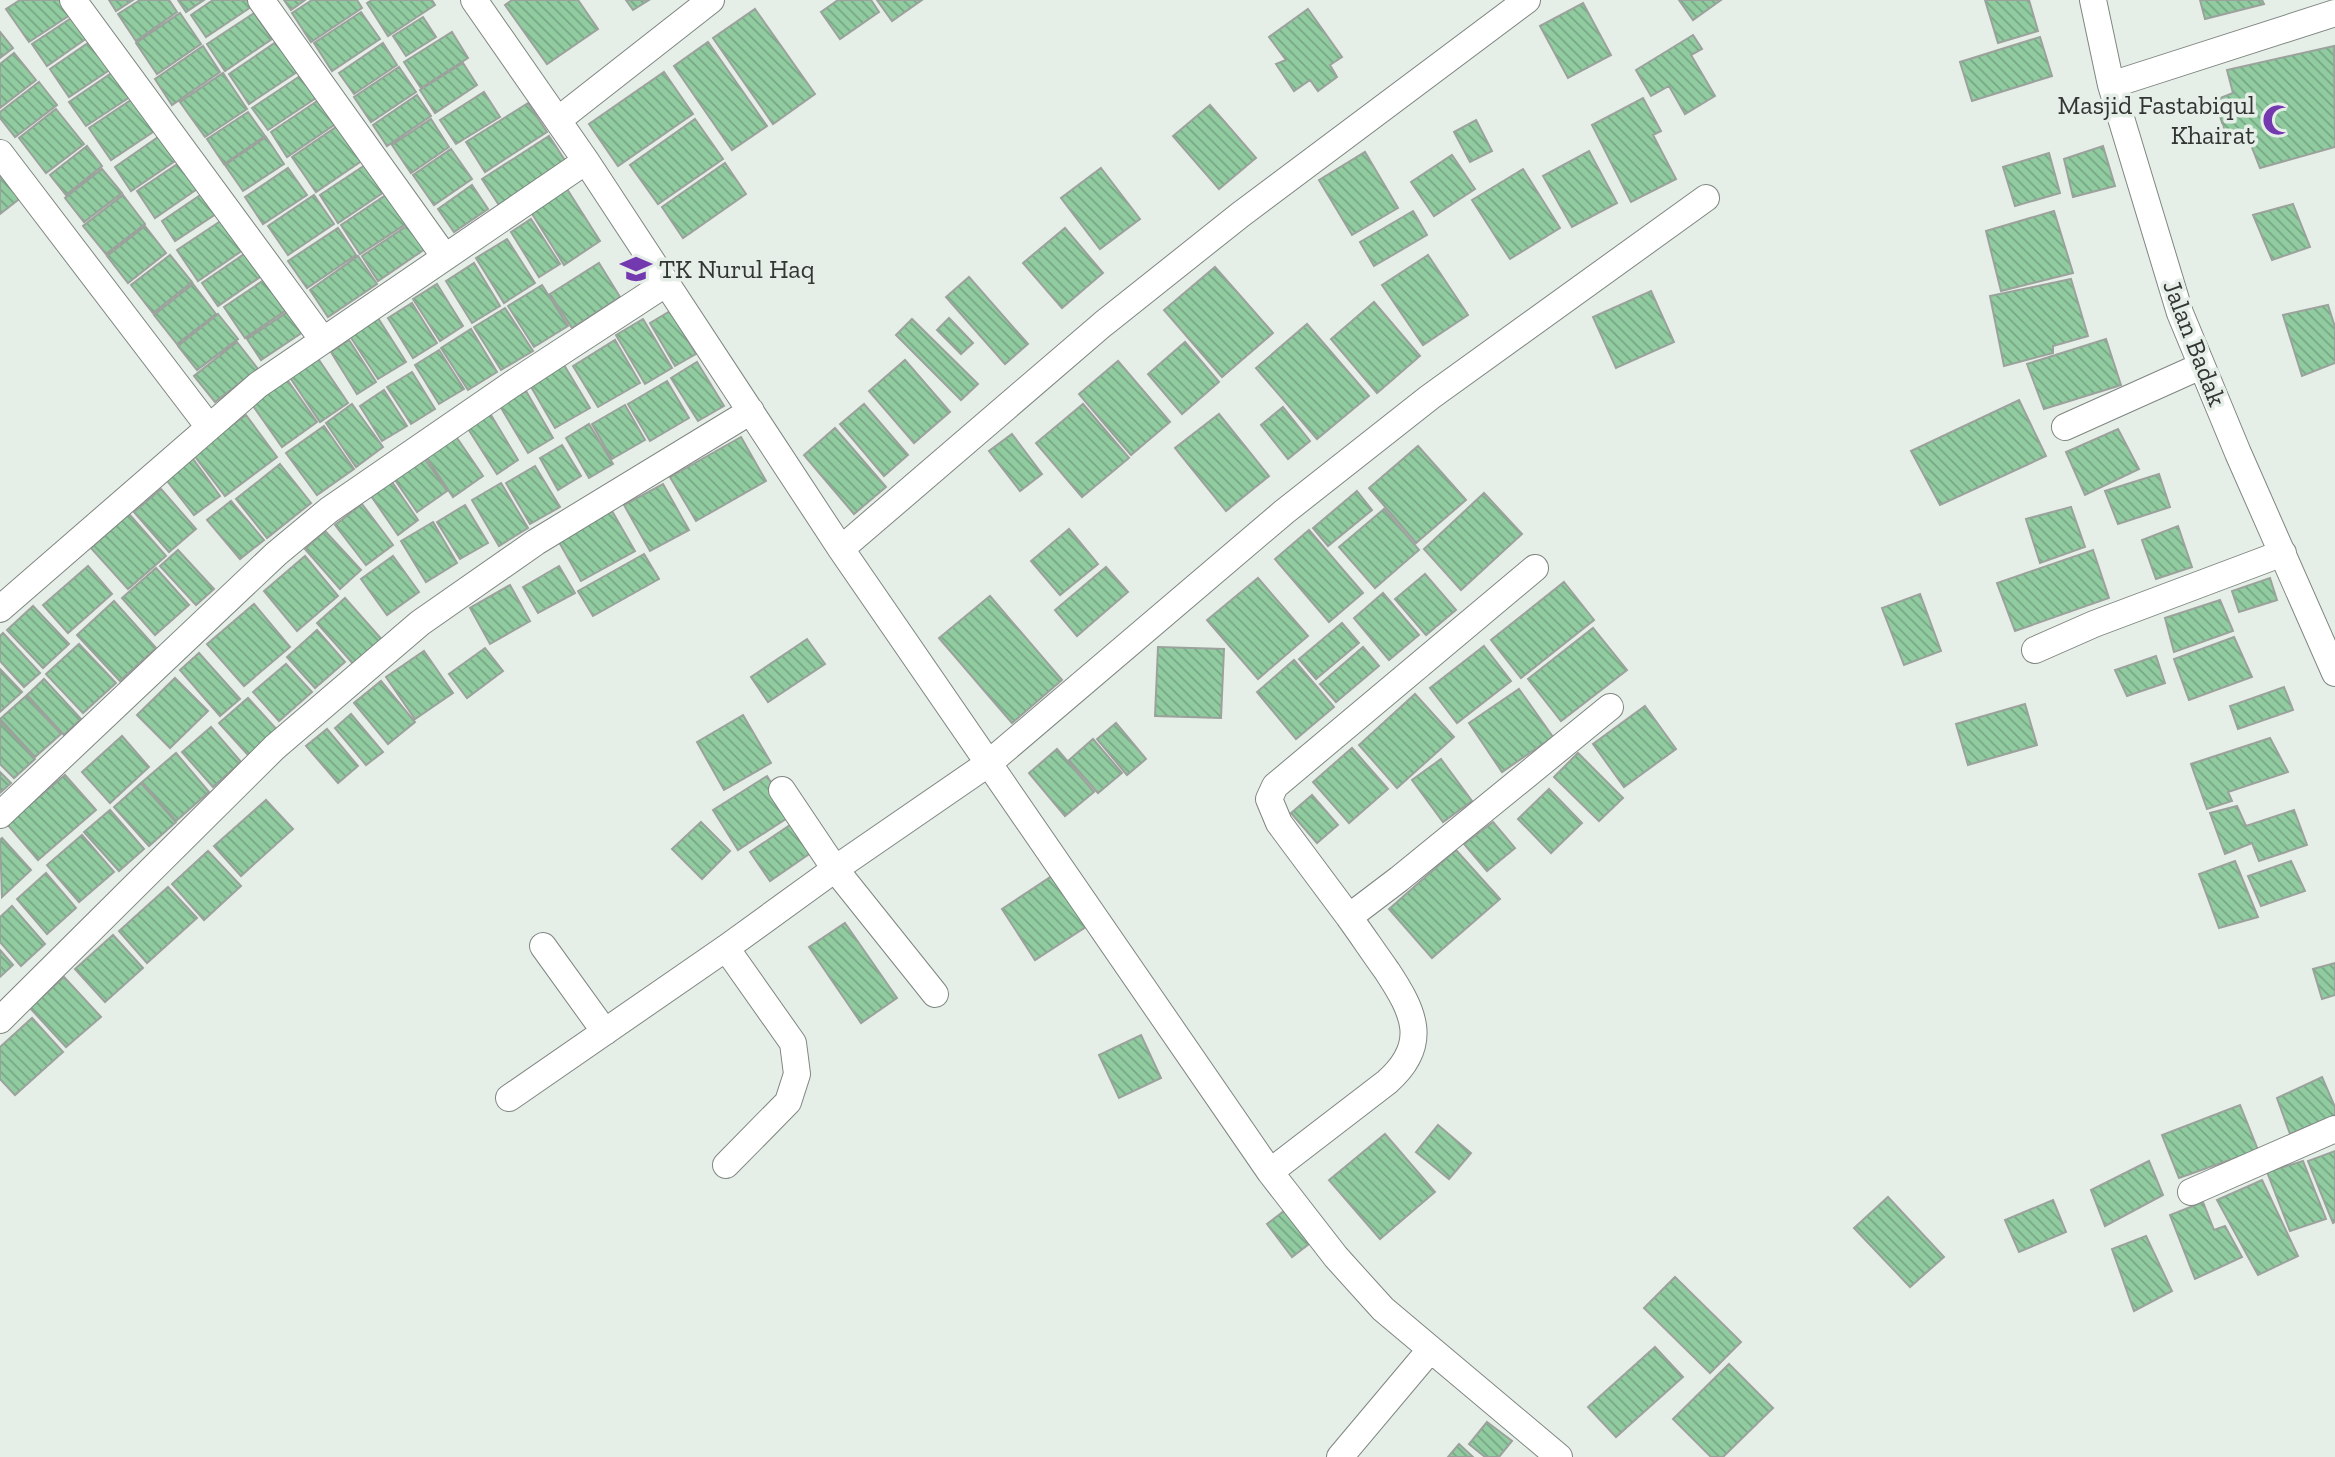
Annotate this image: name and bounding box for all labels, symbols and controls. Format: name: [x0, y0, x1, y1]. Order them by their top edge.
place label: Masjid Fastabiqul Khairat: [2058, 89, 2255, 151]
mosque icon: Masjid Fastabiqul Khairat: [2261, 103, 2295, 137]
school or university icon: TK Nurul Haq: [619, 252, 653, 286]
place label: TK Nurul Haq: [659, 253, 815, 285]
street label: Jalan Badak: [2156, 275, 2234, 411]

